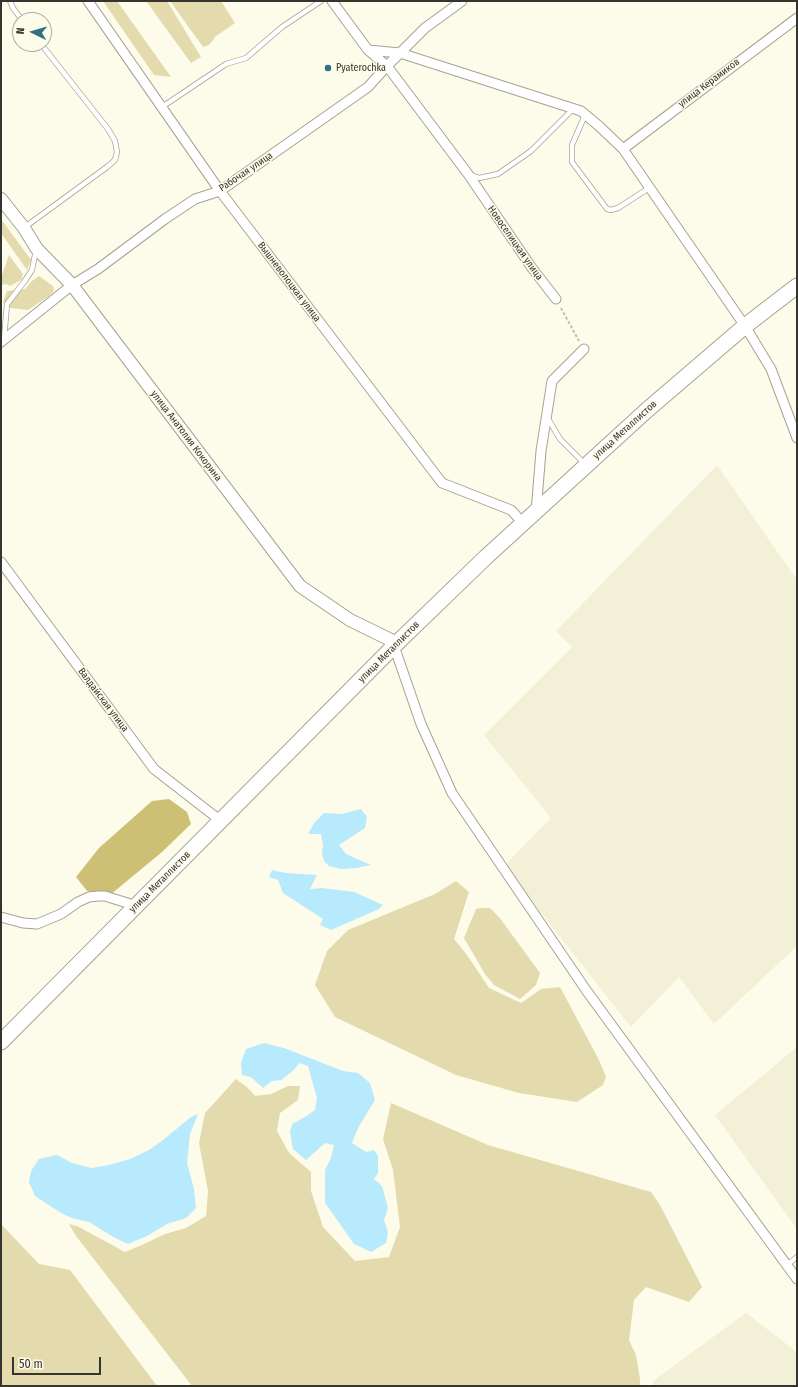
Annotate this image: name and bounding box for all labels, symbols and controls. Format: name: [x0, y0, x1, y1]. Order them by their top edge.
north arrow: [12, 12, 52, 52]
text: N: [14, 27, 27, 35]
street label: улица Керамиков: [676, 56, 742, 110]
place label: Pyaterochka: [336, 62, 386, 74]
marker: Pyaterochka: [323, 63, 333, 73]
street label: Рабочая улица: [217, 150, 275, 194]
street label: Новоселицкая улица: [485, 203, 545, 283]
street label: Вышневолоцкая улица: [255, 240, 323, 324]
street label: улица Анатолия Кокорина: [148, 388, 224, 484]
street label: улица Металлистов: [591, 398, 659, 462]
street label: улица Металлистов: [356, 619, 422, 685]
street label: Валдайская улица: [75, 666, 131, 734]
street label: улица Металлистов: [127, 849, 193, 915]
scale bar: [14, 1349, 103, 1375]
text: 50 m: [19, 1357, 43, 1371]

